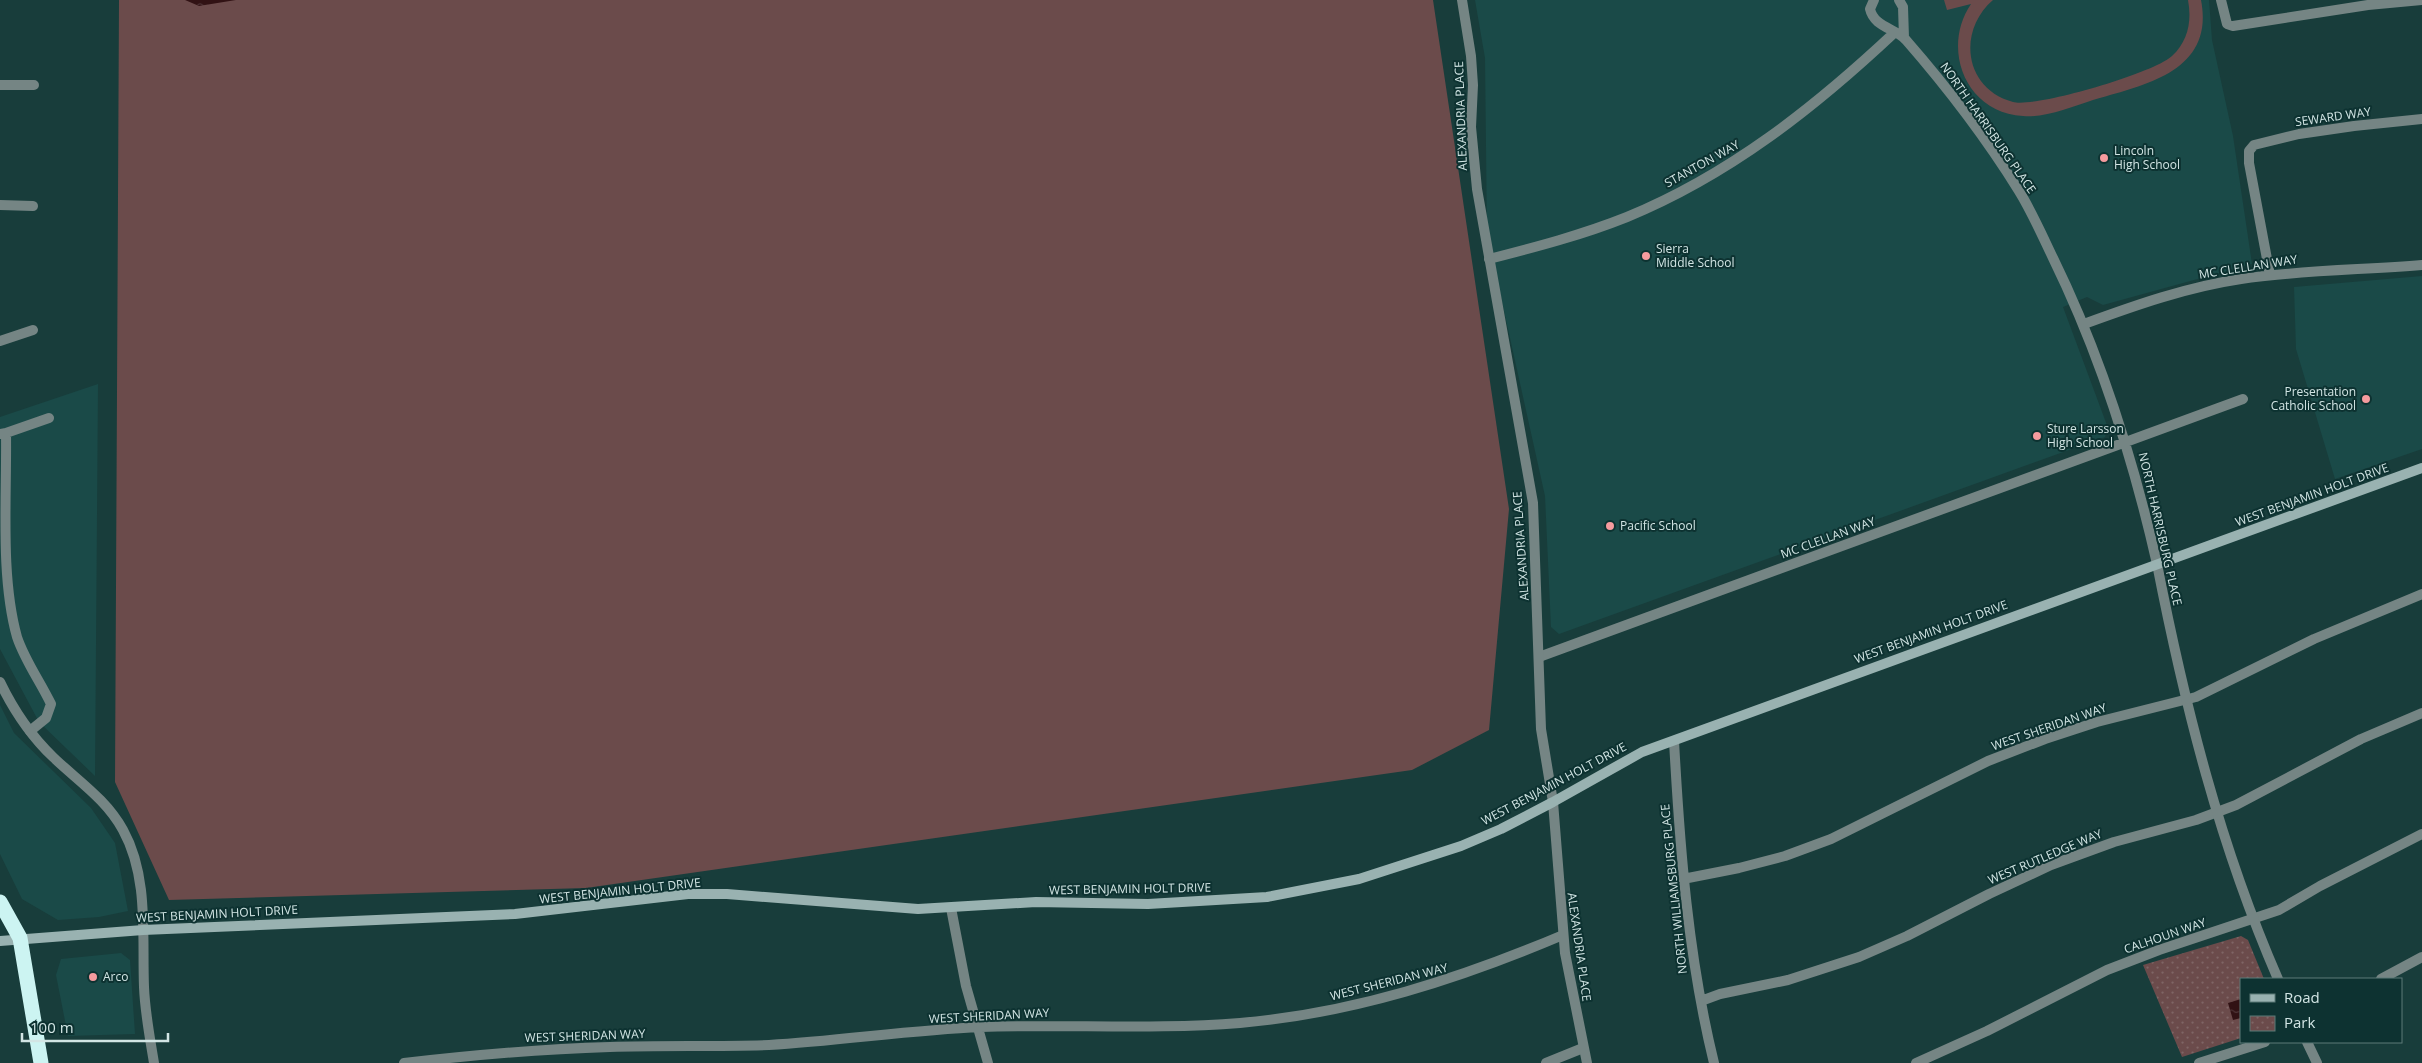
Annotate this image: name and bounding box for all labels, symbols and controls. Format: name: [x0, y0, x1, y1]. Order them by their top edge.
street label: NORTH HARRISBURG PLACE: [1937, 59, 2040, 197]
street label: ALEXANDRIA PLACE: [1450, 61, 1471, 171]
street label: SEWARD WAY: [2294, 103, 2372, 130]
street label: STANTON WAY: [1661, 136, 1743, 191]
place label: Lincoln High School: [2114, 142, 2180, 173]
marker: Lincoln High School: [2098, 152, 2110, 164]
place label: Sierra Middle School: [1656, 240, 1735, 271]
marker: Sierra Middle School: [1640, 250, 1652, 262]
street label: MC CLELLAN WAY: [2197, 250, 2299, 283]
place label: Presentation Catholic School: [2271, 383, 2356, 414]
marker: Presentation Catholic School: [2360, 393, 2372, 405]
place label: Sture Larsson High School: [2047, 420, 2124, 451]
marker: Sture Larsson High School: [2031, 430, 2043, 442]
street label: NORTH HARRISBURG PLACE: [2135, 451, 2186, 607]
street label: WEST BENJAMIN HOLT DRIVE: [2233, 459, 2391, 530]
street label: ALEXANDRIA PLACE: [1508, 491, 1533, 601]
street label: MC CLELLAN WAY: [1778, 512, 1878, 563]
place label: Pacific School: [1620, 517, 1696, 534]
marker: Pacific School: [1604, 520, 1616, 532]
street label: WEST BENJAMIN HOLT DRIVE: [1852, 596, 2010, 667]
street label: WEST SHERIDAN WAY: [1989, 699, 2109, 754]
street label: WEST BENJAMIN HOLT DRIVE: [1478, 738, 1629, 829]
street label: NORTH WILLIAMSBURG PLACE: [1656, 803, 1691, 975]
street label: WEST RUTLEDGE WAY: [1985, 825, 2105, 888]
street label: WEST BENJAMIN HOLT DRIVE: [538, 874, 701, 907]
street label: WEST BENJAMIN HOLT DRIVE: [1049, 879, 1211, 898]
street label: ALEXANDRIA PLACE: [1563, 892, 1596, 1002]
street label: WEST BENJAMIN HOLT DRIVE: [136, 901, 298, 926]
street label: CALHOUN WAY: [2121, 913, 2208, 958]
street label: WEST SHERIDAN WAY: [1328, 959, 1450, 1004]
place label: Arco: [103, 968, 128, 985]
marker: Arco: [87, 971, 99, 983]
legend: [2240, 978, 2402, 1043]
text: Road: [2284, 987, 2320, 1007]
street label: WEST SHERIDAN WAY: [928, 1004, 1050, 1027]
scale bar: [22, 1010, 169, 1042]
text: Park: [2284, 1012, 2315, 1032]
text: 100 m: [30, 1017, 74, 1037]
street label: WEST SHERIDAN WAY: [524, 1025, 646, 1046]

